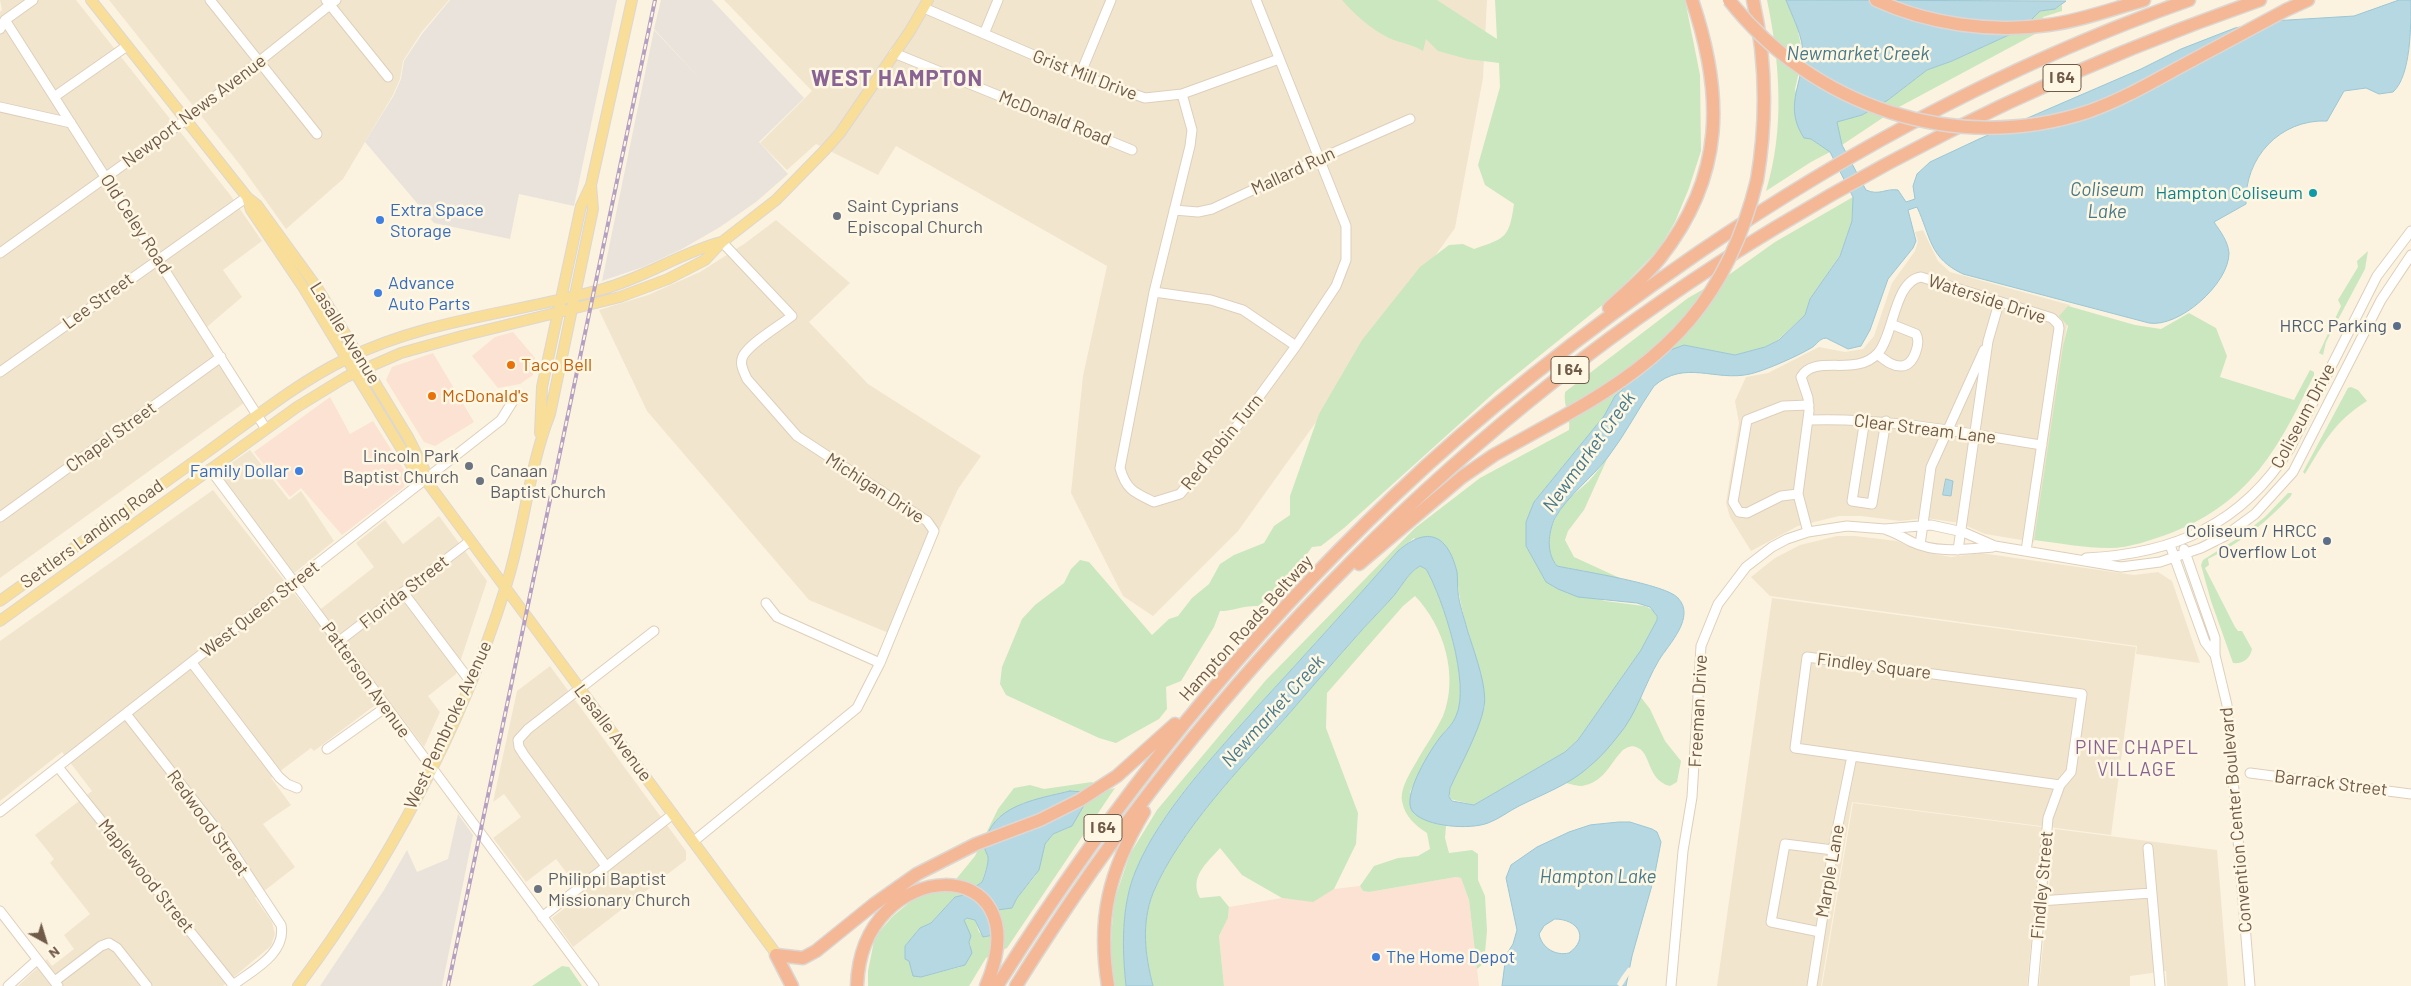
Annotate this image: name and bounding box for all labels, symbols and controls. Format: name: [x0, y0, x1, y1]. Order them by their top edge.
water label: Newmarket Creek: [1787, 43, 1929, 65]
street label: Grist Mill Drive: [1030, 45, 1140, 105]
street label: Newport News Avenue: [118, 50, 270, 172]
road number: I 64: [2043, 64, 2081, 92]
district label: WEST HAMPTON: [809, 66, 985, 92]
street label: McDonald Road: [996, 86, 1114, 150]
street label: Mallard Run: [1248, 142, 1338, 200]
street label: Old Celey Road: [96, 170, 176, 278]
water label: Coliseum Lake: [2070, 179, 2144, 223]
place label: Hampton Coliseum: [2156, 182, 2303, 204]
marker: Hampton Coliseum: [2307, 187, 2319, 199]
place label: Saint Cyprians Episcopal Church: [847, 195, 983, 238]
place label: Extra Space Storage: [390, 199, 484, 242]
marker: Saint Cyprians Episcopal Church: [831, 210, 843, 222]
marker: Extra Space Storage: [374, 214, 386, 226]
street label: Lee Street: [58, 268, 138, 334]
street label: Waterside Drive: [1925, 270, 2049, 328]
place label: Advance Auto Parts: [388, 272, 470, 314]
street label: Lasalle Avenue: [305, 278, 385, 388]
marker: Advance Auto Parts: [372, 287, 384, 299]
place label: HRCC Parking: [2279, 315, 2387, 337]
marker: HRCC Parking: [2391, 320, 2403, 332]
place label: Taco Bell: [521, 354, 592, 376]
road number: I 64: [1551, 356, 1589, 384]
marker: Taco Bell: [505, 359, 517, 371]
street label: Coliseum Drive: [2266, 360, 2340, 472]
place label: McDonald's: [442, 385, 529, 407]
water label: Newmarket Creek: [1538, 387, 1640, 517]
street label: Red Robin Turn: [1177, 389, 1267, 495]
marker: McDonald's: [426, 390, 438, 402]
street label: Chapel Street: [62, 397, 160, 477]
street label: Clear Stream Lane: [1853, 410, 1997, 448]
place label: Lincoln Park Baptist Church: [343, 445, 459, 488]
street label: Michigan Drive: [822, 448, 928, 528]
place label: Family Dollar: [190, 460, 289, 482]
marker: Lincoln Park Baptist Church: [463, 460, 475, 472]
place label: Canaan Baptist Church: [490, 460, 606, 502]
marker: Family Dollar: [293, 465, 305, 477]
street label: Settlers Landing Road: [16, 475, 168, 593]
marker: Canaan Baptist Church: [474, 475, 486, 487]
place label: Coliseum / HRCC Overflow Lot: [2186, 520, 2317, 562]
marker: Coliseum / HRCC Overflow Lot: [2321, 535, 2333, 547]
street label: Florida Street: [355, 551, 453, 633]
street label: Hampton Roads Beltway: [1175, 551, 1317, 705]
street label: West Queen Street: [196, 556, 324, 662]
street label: Patterson Avenue: [317, 618, 415, 742]
street label: West Pembroke Avenue: [400, 637, 496, 813]
street label: Findley Square: [1816, 648, 1932, 684]
water label: Newmarket Creek: [1217, 650, 1329, 772]
street label: Freeman Drive: [1684, 654, 1712, 768]
street label: Lasalle Avenue: [569, 680, 657, 786]
street label: Convention Center Boulevard: [2215, 706, 2257, 934]
district label: PINE CHAPEL VILLAGE: [2074, 737, 2200, 781]
street label: Barrack Street: [2273, 765, 2389, 801]
street label: Redwood Street: [162, 766, 254, 880]
road number: I 64: [1084, 814, 1122, 841]
street label: Maplewood Street: [93, 815, 199, 937]
street label: Marple Lane: [1811, 823, 1849, 919]
street label: Findley Street: [2027, 830, 2057, 940]
water label: Hampton Lake: [1540, 866, 1656, 888]
place label: Philippi Baptist Missionary Church: [548, 868, 691, 911]
marker: Philippi Baptist Missionary Church: [532, 883, 544, 895]
north arrow: [20, 916, 70, 966]
text: N: [46, 944, 64, 963]
place label: The Home Depot: [1386, 946, 1515, 968]
marker: The Home Depot: [1370, 951, 1382, 963]

